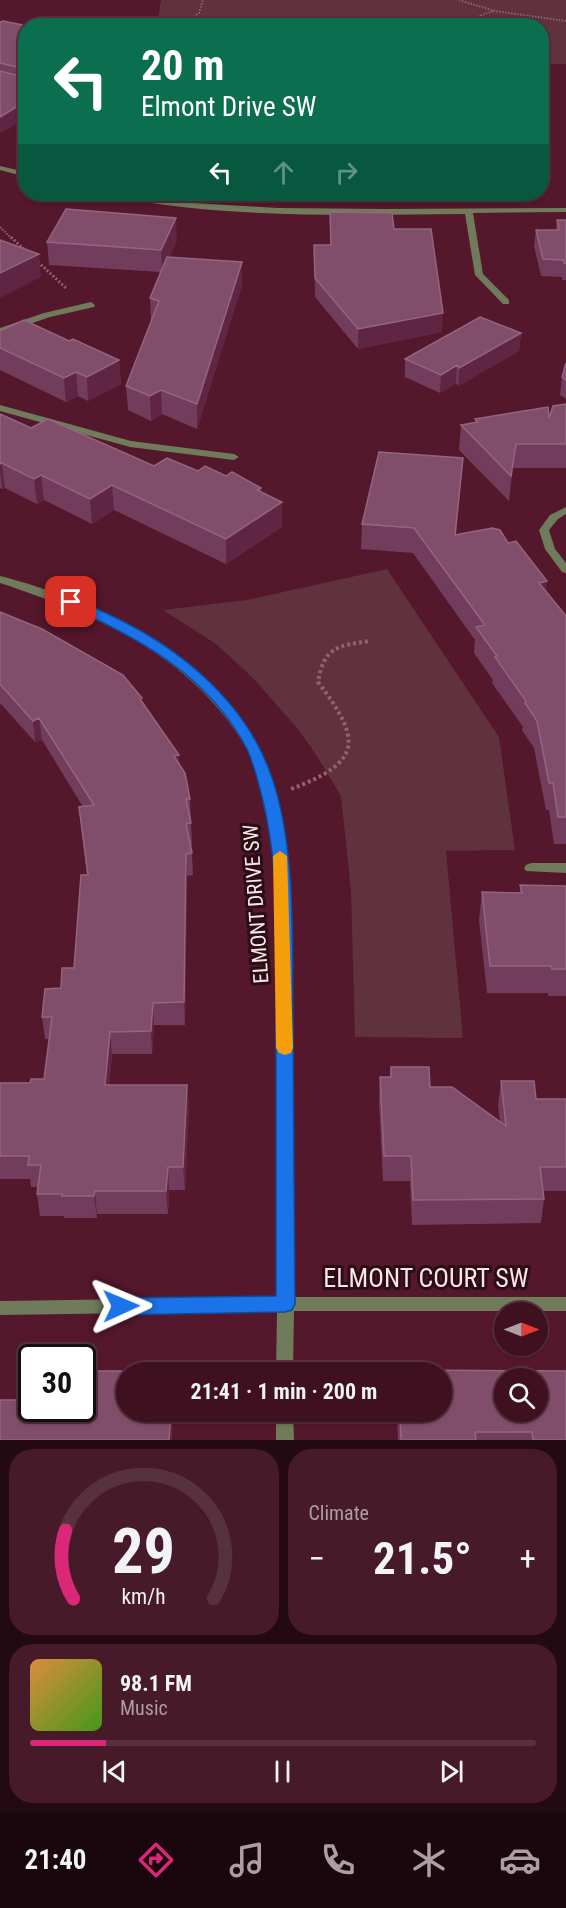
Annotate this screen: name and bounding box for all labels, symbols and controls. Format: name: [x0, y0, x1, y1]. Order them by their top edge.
text: 20 m: [141, 41, 224, 90]
icon: left: [42, 42, 120, 120]
text: Elmont Drive SW: [141, 91, 316, 123]
icon: left: [204, 156, 237, 189]
icon: ahead: [267, 156, 300, 189]
icon: right: [330, 156, 363, 189]
pin: [45, 576, 96, 627]
icon: arrive: [54, 585, 87, 618]
street label: ELMONT DRIVE SW: [238, 824, 274, 984]
street label: ELMONT COURT SW: [323, 1263, 529, 1293]
position arrow: [89, 1274, 153, 1338]
north arrow: [494, 1302, 548, 1356]
map controls: [494, 1302, 548, 1422]
speed limit sign: 30: [18, 1344, 96, 1422]
button: search: [494, 1368, 548, 1422]
text: 21:41 · 1 min · 200 m: [191, 1379, 377, 1404]
text: Climate: [309, 1501, 369, 1525]
text: 29: [112, 1515, 175, 1588]
text: 21.5°: [373, 1532, 472, 1585]
text: −: [309, 1539, 325, 1578]
text: +: [520, 1539, 536, 1578]
text: km/h: [122, 1584, 166, 1609]
text: 98.1 FM: [120, 1671, 192, 1696]
text: Music: [120, 1696, 168, 1720]
icon: previous: [98, 1755, 131, 1788]
icon: pause: [266, 1755, 299, 1788]
icon: next: [435, 1755, 468, 1788]
icon: directions: [135, 1839, 177, 1881]
icon: music: [226, 1839, 268, 1881]
icon: phone: [317, 1839, 359, 1881]
icon: climate: [408, 1839, 450, 1881]
icon: car: [499, 1839, 541, 1881]
text: 21:40: [25, 1844, 86, 1876]

